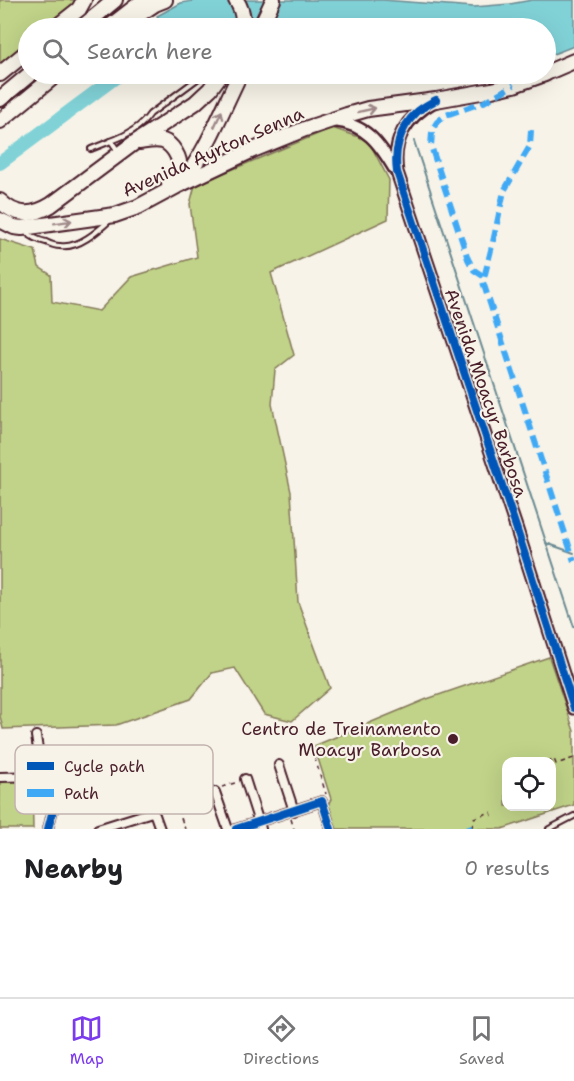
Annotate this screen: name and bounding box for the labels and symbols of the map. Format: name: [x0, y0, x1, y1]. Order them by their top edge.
street label: Avenida Ayrton Senna: [119, 101, 307, 203]
one-way arrow: [357, 104, 376, 115]
one-way arrow: [213, 111, 225, 129]
one-way arrow: [53, 216, 73, 227]
street label: Avenida Moacyr Barbosa: [439, 285, 533, 501]
place label: Centro de Treinamento Moacyr Barbosa: [241, 717, 441, 762]
marker: Centro de Treinamento Moacyr Barbosa: [446, 732, 460, 746]
legend: [15, 745, 213, 814]
text: Cycle path: [64, 756, 145, 777]
text: Path: [64, 783, 99, 804]

